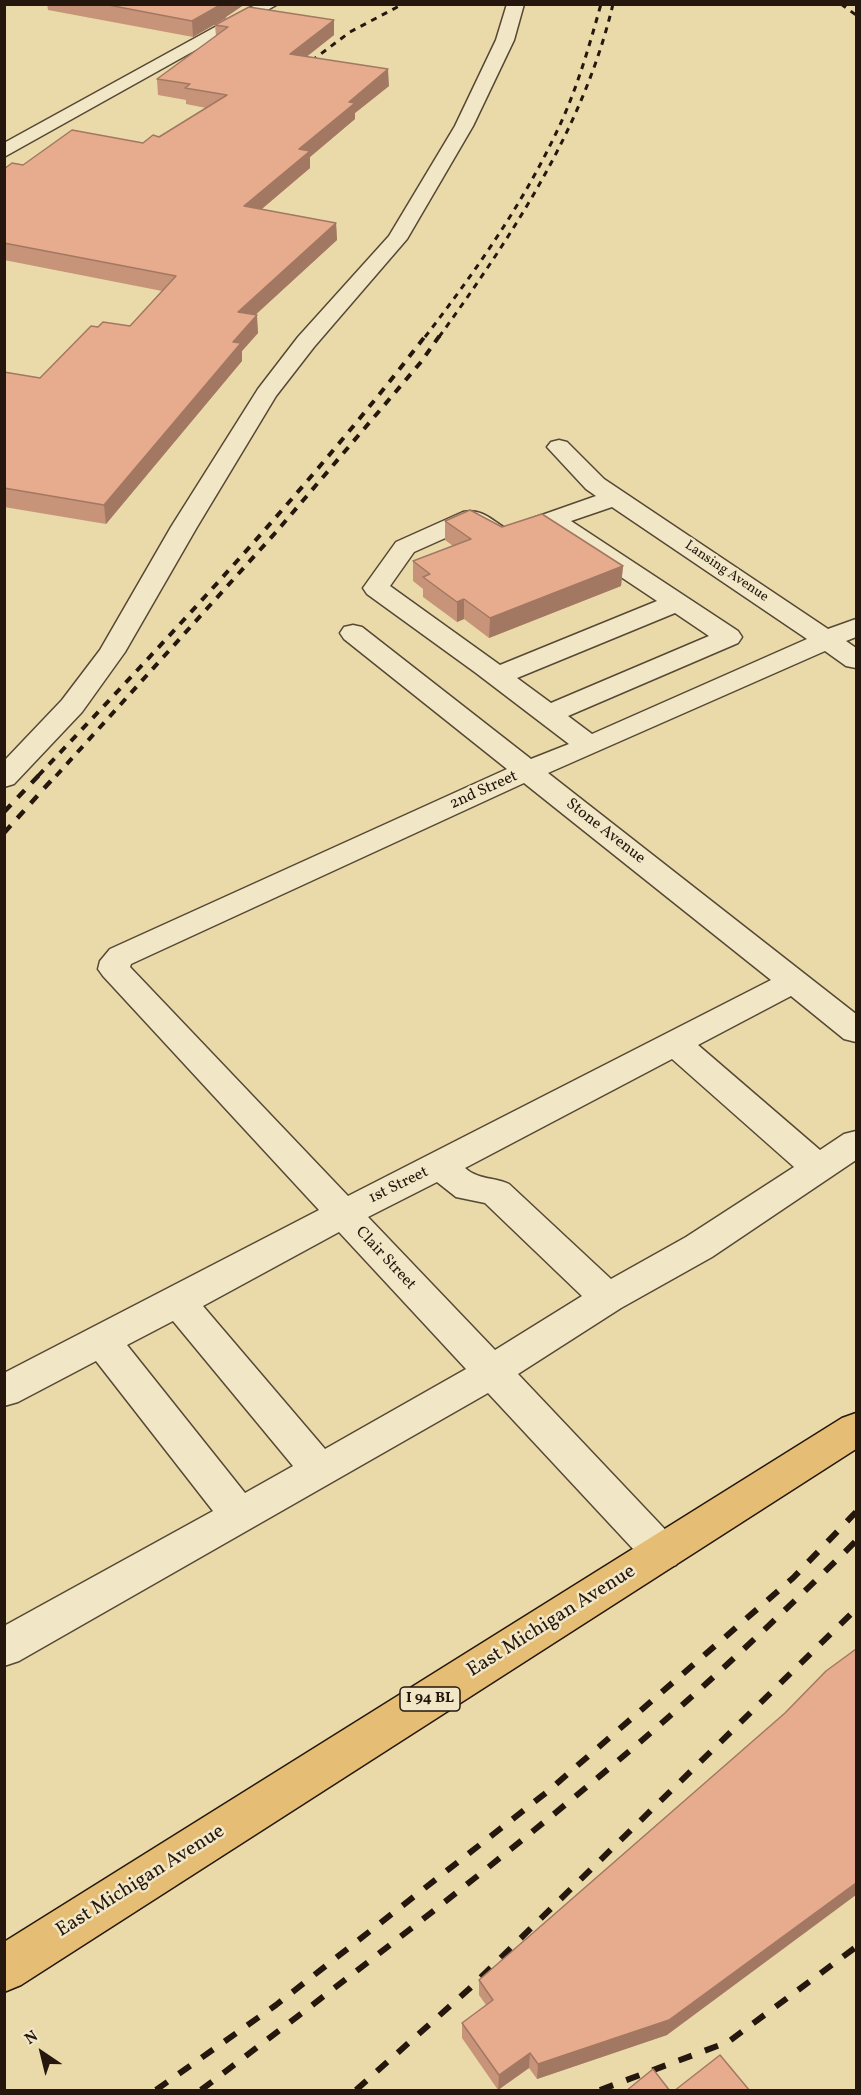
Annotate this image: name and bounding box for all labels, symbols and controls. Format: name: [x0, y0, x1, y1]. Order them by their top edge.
street label: Lansing Avenue: [681, 538, 771, 606]
street label: 2nd Street: [447, 768, 521, 814]
street label: Stone Avenue: [561, 795, 649, 869]
street label: 1st Street: [366, 1163, 432, 1209]
street label: Clair Street: [351, 1223, 419, 1295]
street label: East Michigan Avenue: [463, 1560, 641, 1684]
road number: I 94 BL: [400, 1687, 460, 1711]
street label: East Michigan Avenue: [52, 1820, 230, 1944]
north arrow: [12, 2023, 72, 2083]
text: N: [21, 2026, 43, 2051]

